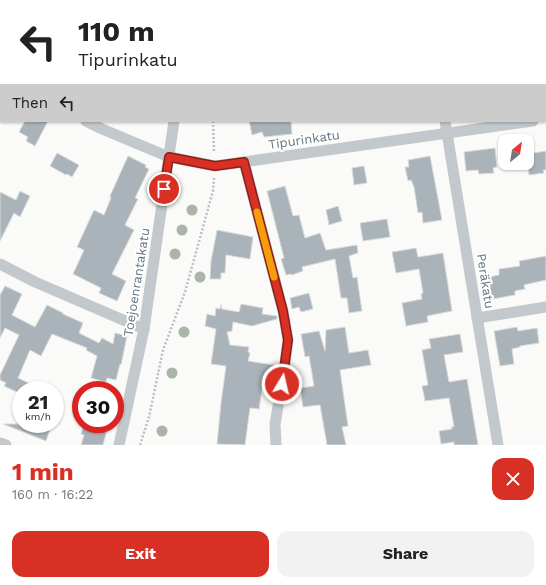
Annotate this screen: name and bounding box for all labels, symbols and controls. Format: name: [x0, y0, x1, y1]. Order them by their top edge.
text: 110 m: [78, 15, 155, 48]
icon: left: [12, 16, 64, 68]
text: Tipurinkatu: [78, 49, 178, 70]
icon: left: [56, 92, 78, 114]
text: Then: [12, 94, 48, 112]
street label: Tipurinkatu: [267, 127, 341, 152]
north arrow: [498, 134, 534, 170]
map controls: [498, 134, 534, 170]
pin: [147, 172, 181, 206]
icon: arrive: [153, 178, 175, 200]
street label: Toejoenrantakatu: [121, 227, 152, 337]
street label: Peräkatu: [474, 252, 497, 310]
position arrow: [261, 363, 303, 405]
speed limit sign: 30: [72, 381, 124, 433]
text: 21: [28, 390, 48, 414]
text: km/h: [25, 411, 51, 422]
text: 1 min: [12, 458, 74, 486]
button: close: [492, 458, 534, 500]
text: 160 m · 16:22: [12, 487, 93, 502]
button: Exit: [12, 531, 269, 577]
button: Share: [277, 531, 534, 577]

